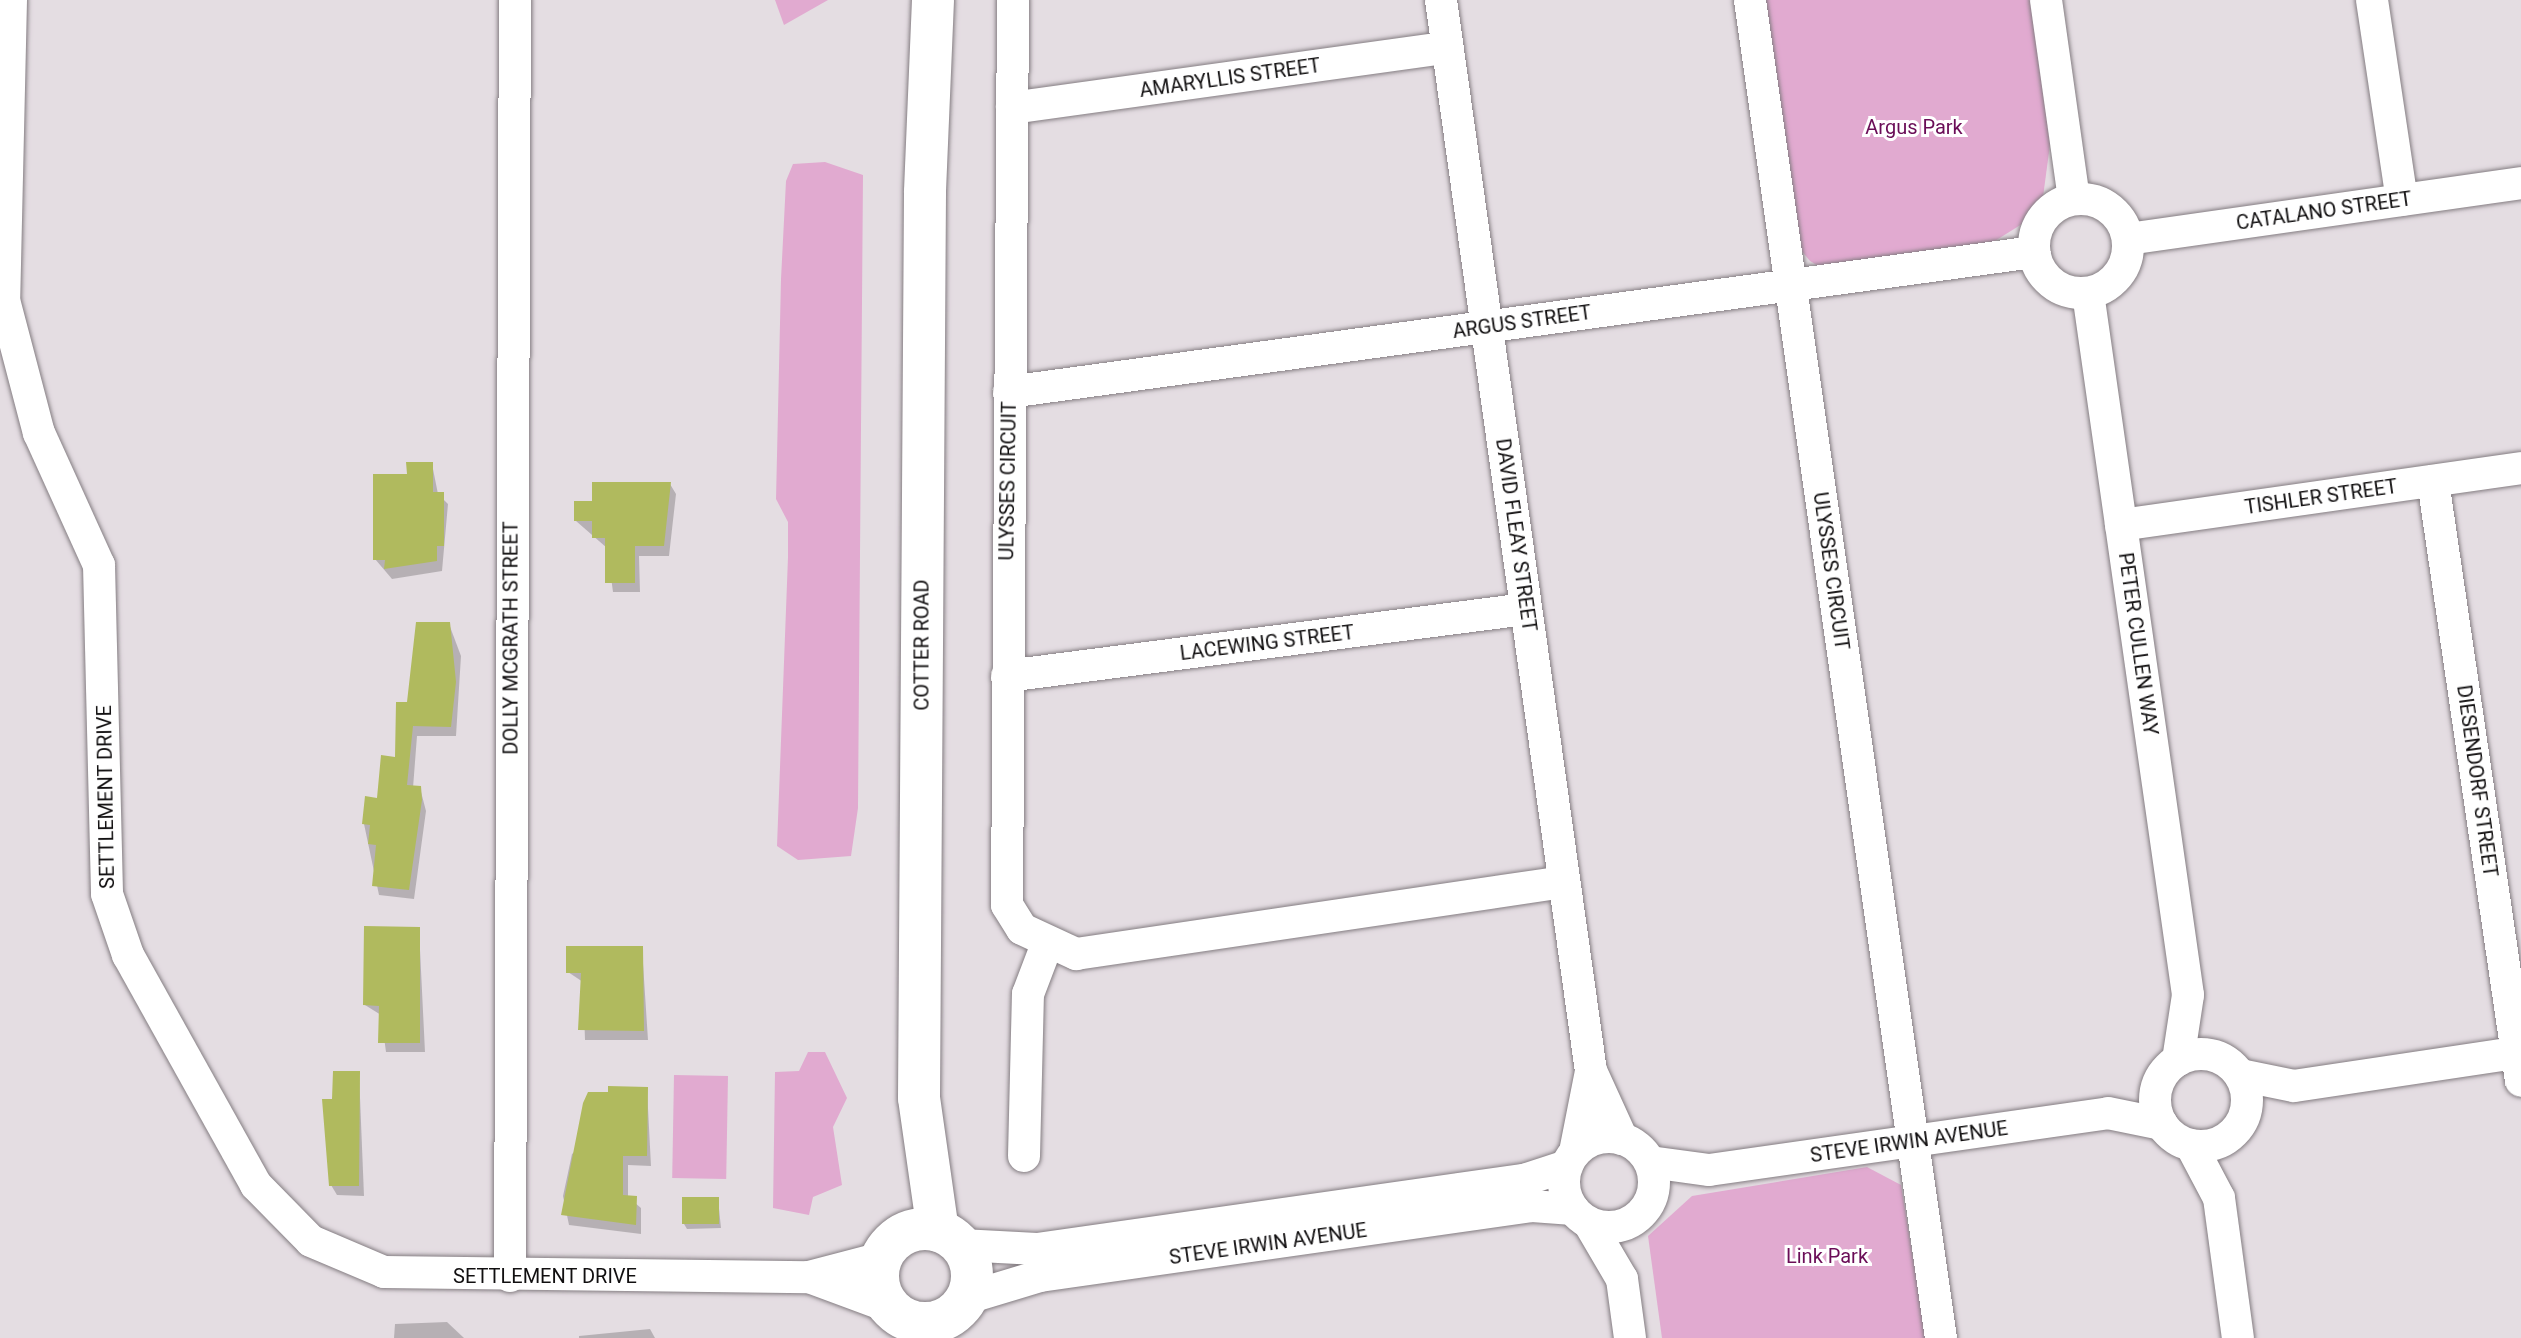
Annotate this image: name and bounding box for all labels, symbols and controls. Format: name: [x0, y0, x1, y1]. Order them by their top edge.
street label: AMARYLLIS STREET: [1138, 53, 1322, 103]
park label: Argus Park: [1865, 115, 1963, 139]
street label: CATALANO STREET: [2235, 187, 2413, 235]
street label: ARGUS STREET: [1451, 300, 1593, 344]
street label: ULYSSES CIRCUIT: [995, 401, 1021, 561]
street label: DAVID FLEAY STREET: [1491, 437, 1541, 633]
street label: TISHLER STREET: [2243, 474, 2399, 520]
street label: ULYSSES CIRCUIT: [1808, 491, 1854, 651]
street label: DOLLY MCGRATH STREET: [499, 521, 523, 755]
street label: PETER CULLEN WAY: [2113, 551, 2163, 737]
street label: COTTER ROAD: [910, 579, 934, 711]
street label: LACEWING STREET: [1179, 620, 1355, 666]
street label: DIESENDORF STREET: [2452, 683, 2502, 879]
street label: SETTLEMENT DRIVE: [92, 705, 120, 889]
street label: STEVE IRWIN AVENUE: [1809, 1116, 2009, 1168]
street label: STEVE IRWIN AVENUE: [1168, 1218, 1368, 1270]
park label: Link Park: [1786, 1244, 1868, 1268]
street label: SETTLEMENT DRIVE: [453, 1264, 637, 1288]

